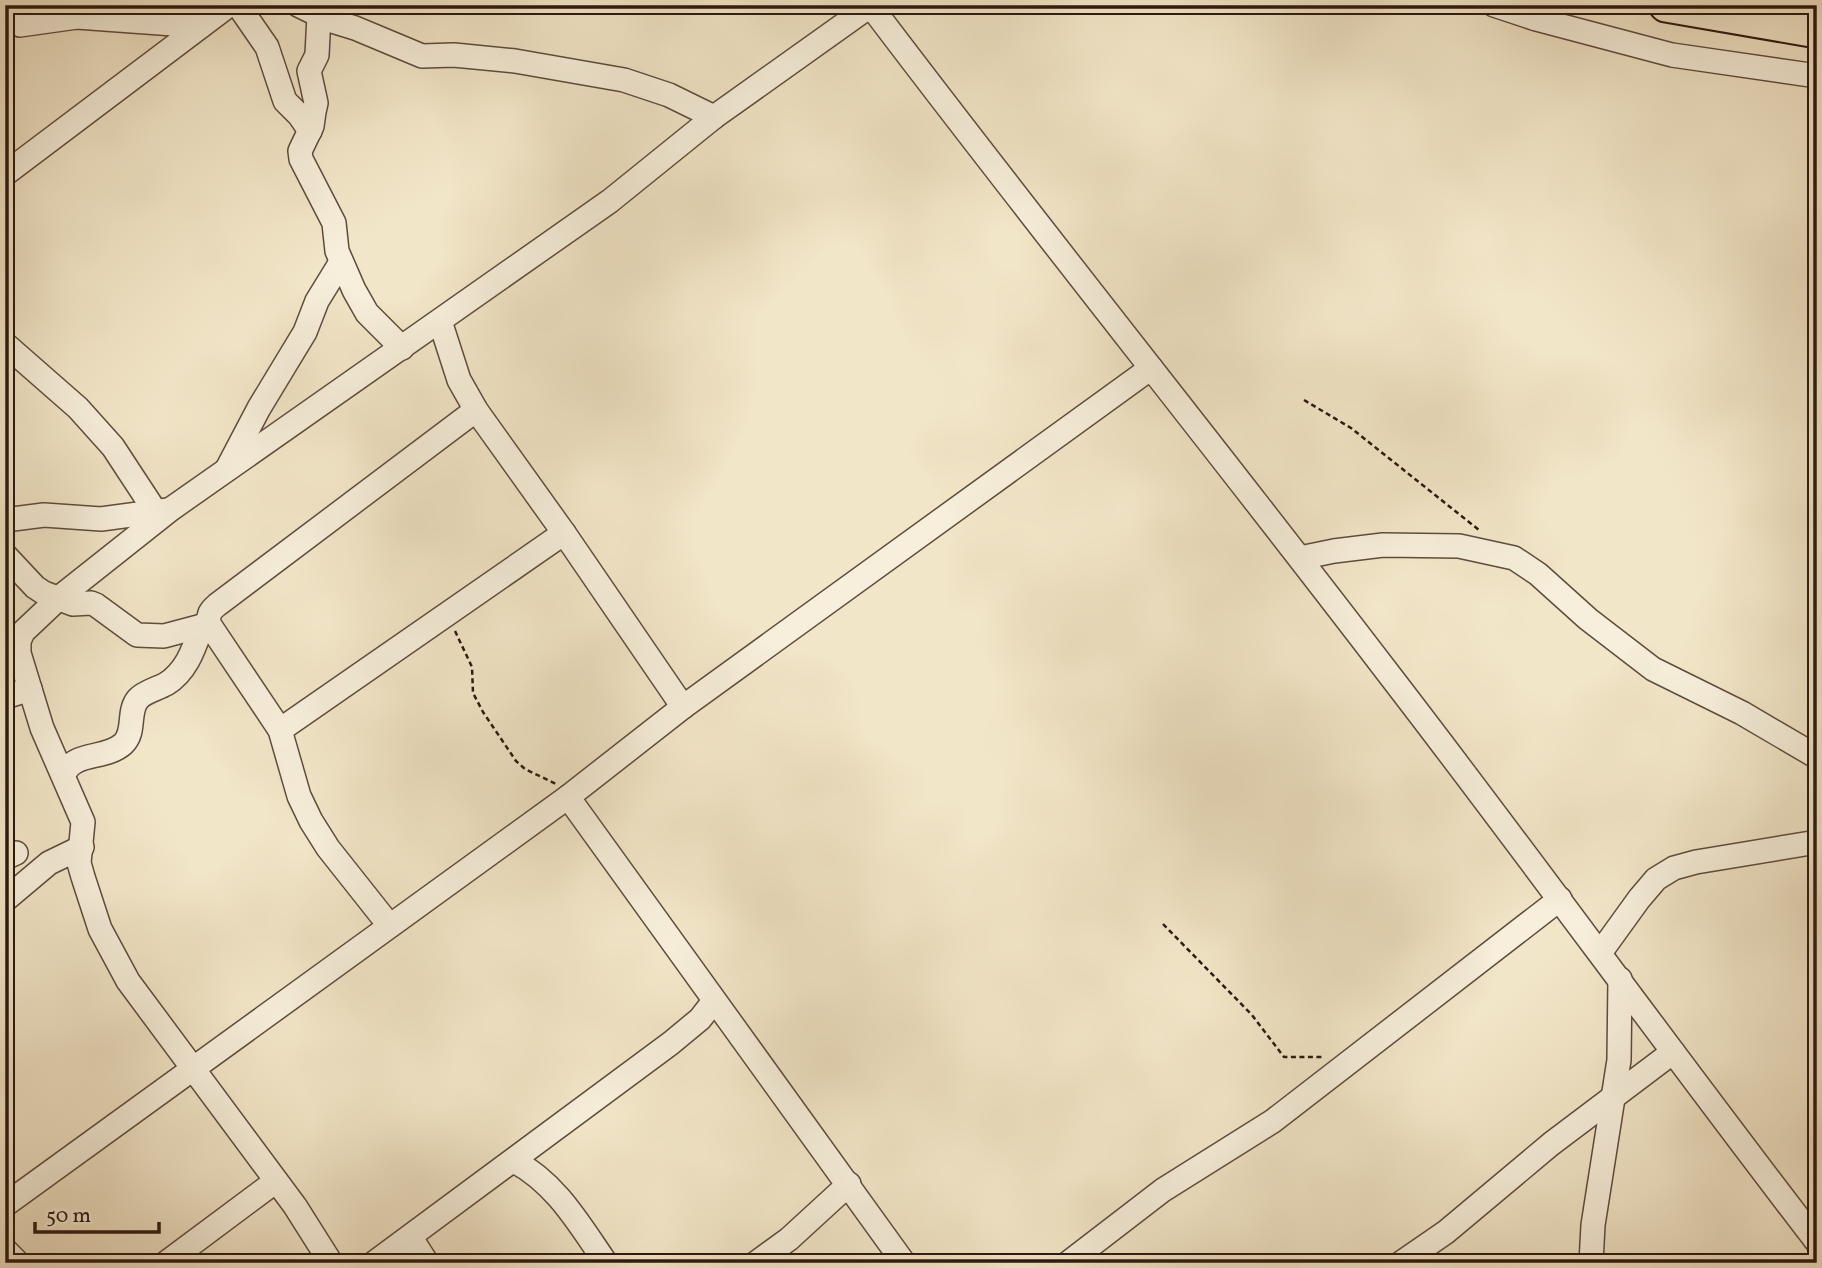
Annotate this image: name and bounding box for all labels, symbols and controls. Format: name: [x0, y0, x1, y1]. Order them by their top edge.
scale bar: [35, 1191, 159, 1235]
text: 50 m: [46, 1202, 91, 1231]

